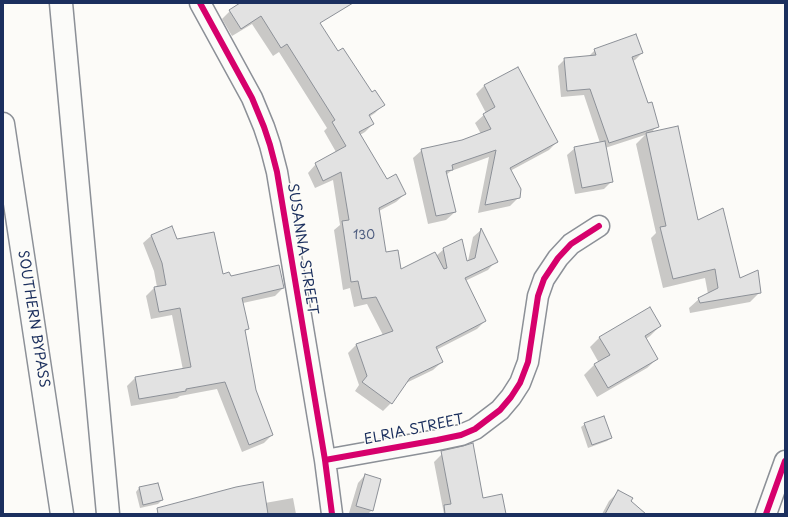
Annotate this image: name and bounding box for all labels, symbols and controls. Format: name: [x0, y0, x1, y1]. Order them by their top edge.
street label: SUSANNA STREET: [283, 182, 321, 316]
house number: 130: [353, 229, 375, 243]
street label: SOUTHERN BYPASS: [14, 249, 52, 389]
street label: ELRIA STREET: [363, 411, 465, 449]

